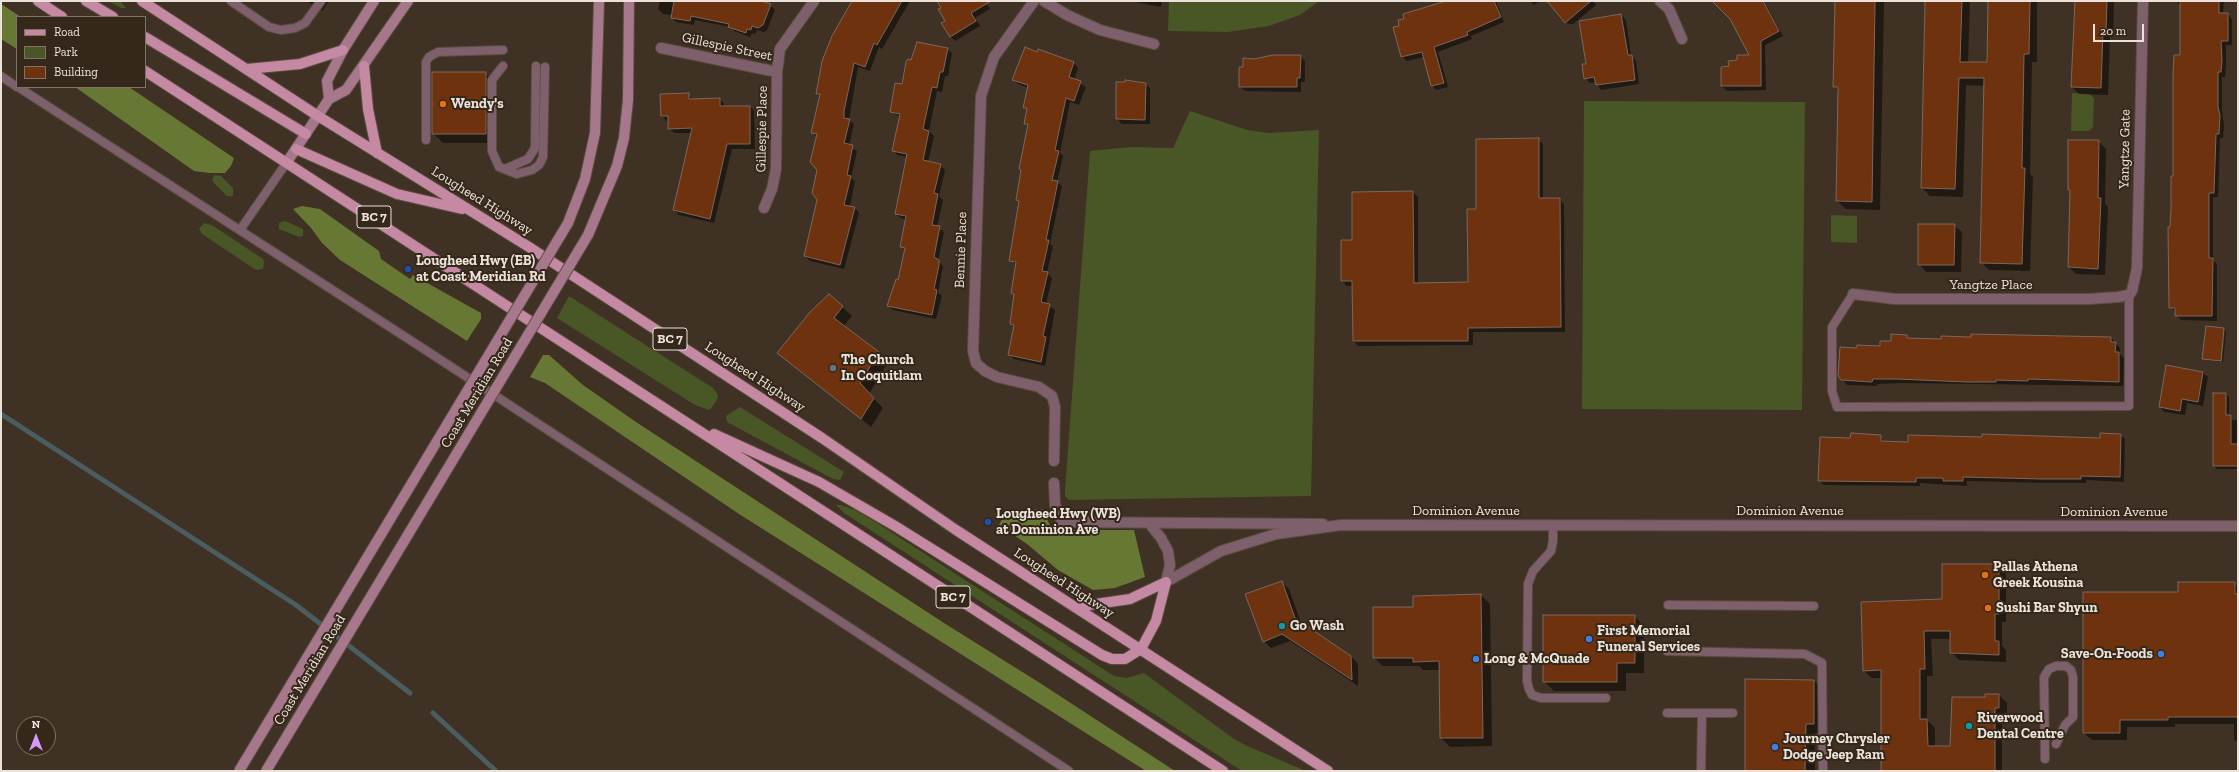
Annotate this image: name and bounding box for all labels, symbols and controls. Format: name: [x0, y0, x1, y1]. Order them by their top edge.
legend: [16, 16, 146, 88]
scale bar: [2095, 16, 2146, 42]
text: 20 m: [2100, 24, 2126, 38]
text: Road: [54, 25, 80, 39]
street label: Gillespie Street: [680, 29, 774, 65]
text: Park: [54, 45, 78, 59]
text: Building: [54, 65, 98, 79]
street label: Gillespie Place: [753, 86, 771, 172]
place label: Wendy's: [451, 96, 504, 112]
marker: Wendy's: [438, 99, 448, 109]
street label: Yangtze Gate: [2116, 109, 2134, 189]
street label: Lougheed Highway: [428, 163, 536, 239]
road number: BC 7: [357, 206, 391, 228]
street label: Bennie Place: [951, 212, 971, 288]
place label: Lougheed Hwy (EB) at Coast Meridian Rd: [416, 253, 546, 286]
marker: Lougheed Hwy (EB) at Coast Meridian Rd: [403, 264, 413, 274]
street label: Yangtze Place: [1949, 277, 2033, 293]
road number: BC 7: [653, 328, 687, 350]
street label: Coast Meridian Road: [437, 335, 517, 451]
street label: Lougheed Highway: [702, 338, 808, 416]
place label: The Church In Coquitlam: [841, 352, 922, 384]
marker: The Church In Coquitlam: [828, 363, 838, 373]
street label: Dominion Avenue: [1412, 503, 1520, 519]
street label: Dominion Avenue: [1736, 503, 1844, 519]
street label: Dominion Avenue: [2060, 504, 2168, 520]
place label: Lougheed Hwy (WB) at Dominion Ave: [996, 506, 1121, 538]
marker: Lougheed Hwy (WB) at Dominion Ave: [983, 517, 993, 527]
street label: Lougheed Highway: [1011, 544, 1117, 622]
place label: Pallas Athena Greek Kousina: [1993, 559, 2083, 592]
marker: Pallas Athena Greek Kousina: [1980, 570, 1990, 580]
road number: BC 7: [936, 586, 970, 608]
place label: Sushi Bar Shyun: [1996, 600, 2097, 616]
marker: Sushi Bar Shyun: [1983, 603, 1993, 613]
street label: Coast Meridian Road: [270, 612, 350, 728]
place label: Go Wash: [1290, 618, 1344, 634]
marker: Go Wash: [1277, 621, 1287, 631]
place label: First Memorial Funeral Services: [1597, 623, 1700, 656]
marker: First Memorial Funeral Services: [1584, 634, 1594, 644]
place label: Save-On-Foods: [2061, 646, 2153, 662]
marker: Save-On-Foods: [2156, 649, 2166, 659]
place label: Long & McQuade: [1484, 651, 1589, 667]
marker: Long & McQuade: [1471, 654, 1481, 664]
place label: Riverwood Dental Centre: [1977, 710, 2064, 742]
north arrow: [16, 716, 56, 756]
text: N: [32, 718, 40, 731]
marker: Riverwood Dental Centre: [1964, 721, 1974, 731]
place label: Journey Chrysler Dodge Jeep Ram: [1783, 731, 1890, 764]
marker: Journey Chrysler Dodge Jeep Ram: [1770, 742, 1780, 752]

